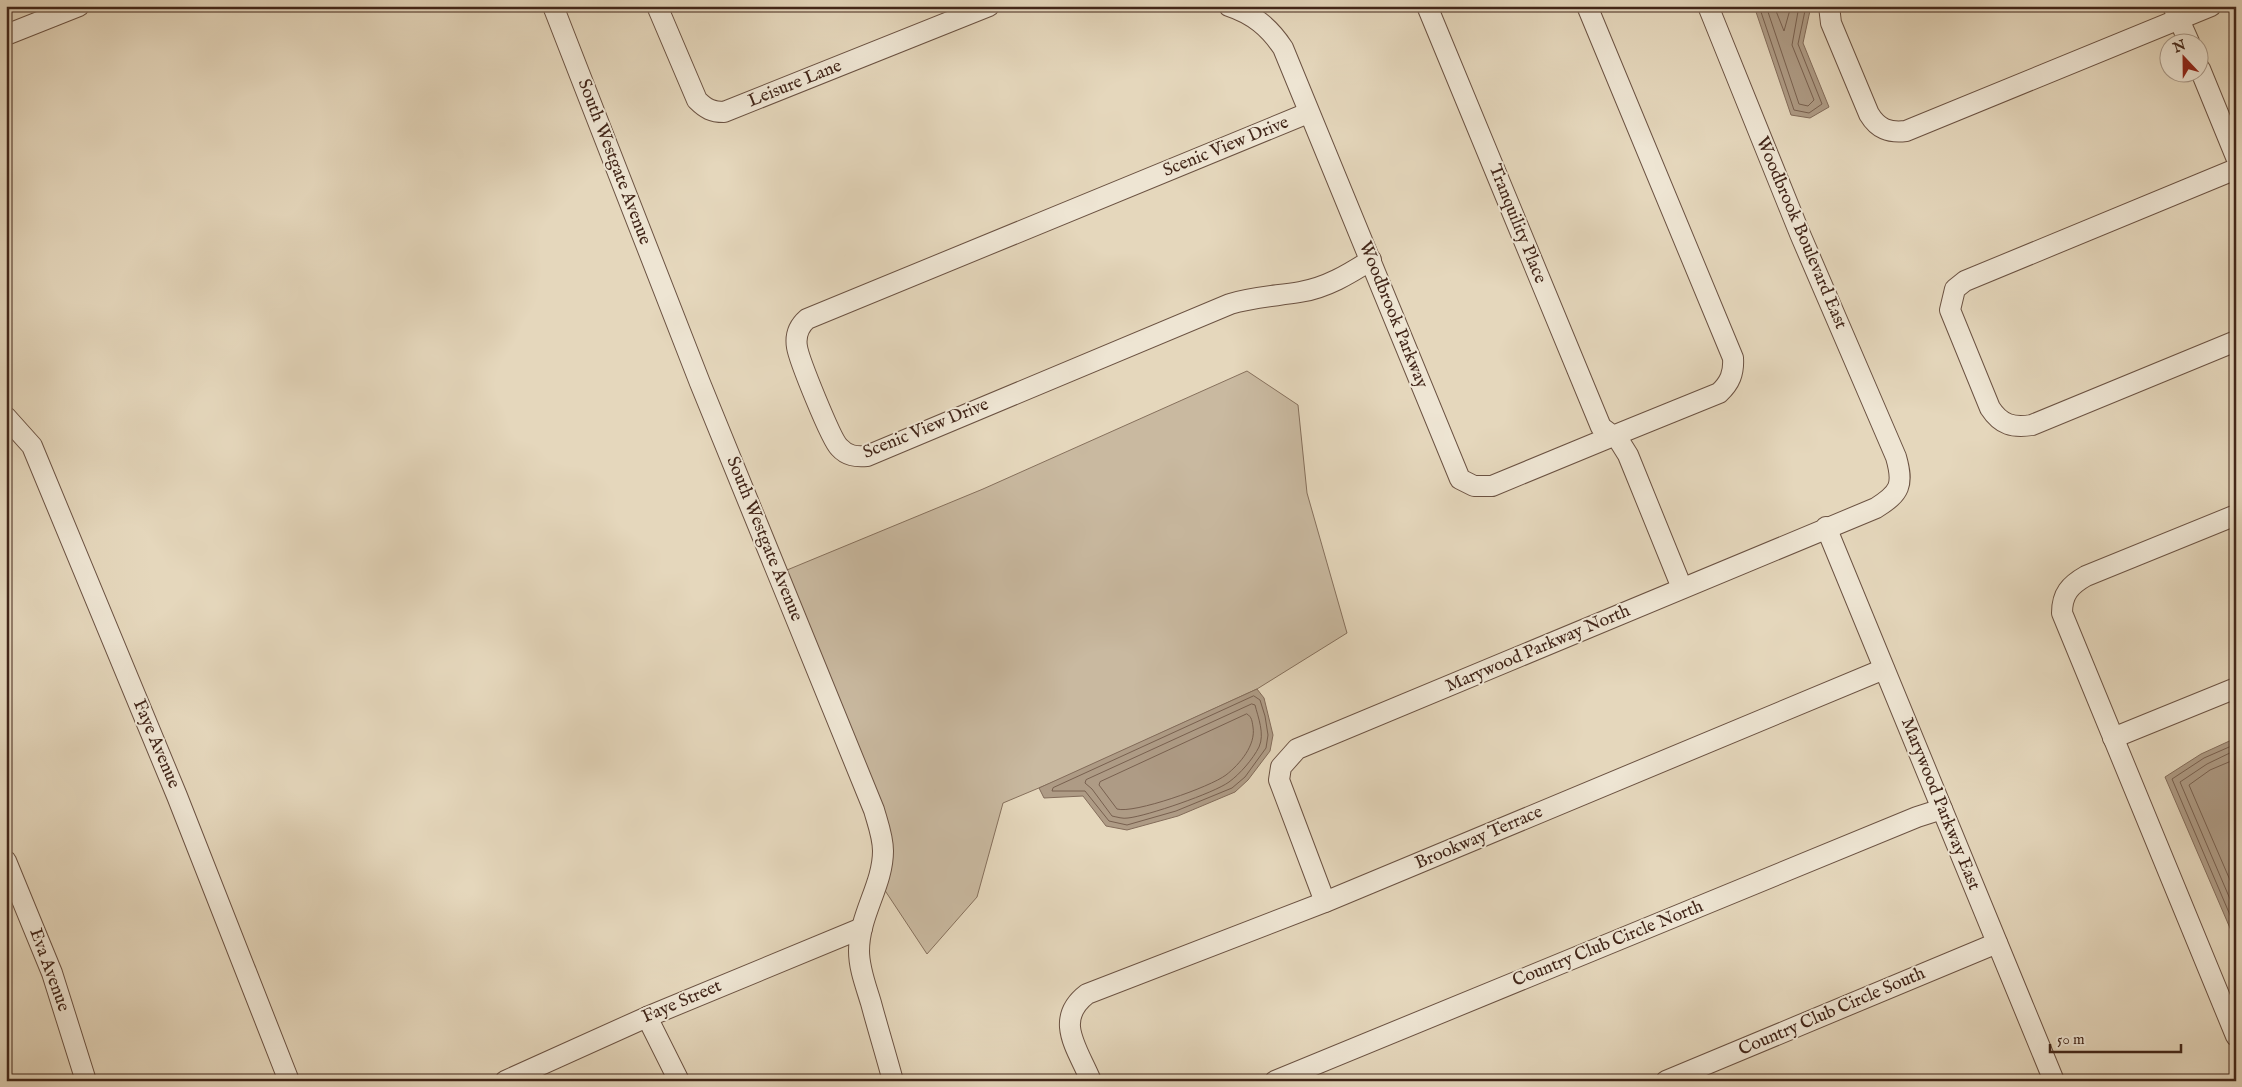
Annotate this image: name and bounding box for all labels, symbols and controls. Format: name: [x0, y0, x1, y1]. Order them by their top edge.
north arrow: [2160, 32, 2210, 82]
text: N: [2170, 36, 2188, 58]
street label: Leisure Lane: [745, 55, 845, 113]
street label: South Westgate Avenue: [572, 76, 656, 248]
street label: Scenic View Drive: [1160, 111, 1292, 183]
street label: Woodbrook Boulevard East: [1750, 133, 1852, 333]
street label: Tranquility Place: [1483, 161, 1551, 287]
street label: Woodbrook Parkway: [1353, 238, 1433, 392]
street label: Scenic View Drive: [860, 393, 992, 465]
street label: South Westgate Avenue: [720, 453, 808, 625]
street label: Marywood Parkway North: [1442, 600, 1634, 698]
street label: Faye Avenue: [127, 696, 185, 792]
street label: Marywood Parkway East: [1895, 714, 1985, 894]
street label: Brookway Terrace: [1412, 801, 1546, 875]
street label: Country Club Circle North: [1509, 895, 1707, 993]
street label: Eva Avenue: [23, 925, 75, 1015]
street label: Country Club Circle South: [1735, 962, 1929, 1062]
street label: Faye Street: [639, 975, 725, 1029]
scale bar: [2050, 1022, 2181, 1054]
text: 50 m: [2057, 1030, 2085, 1049]

